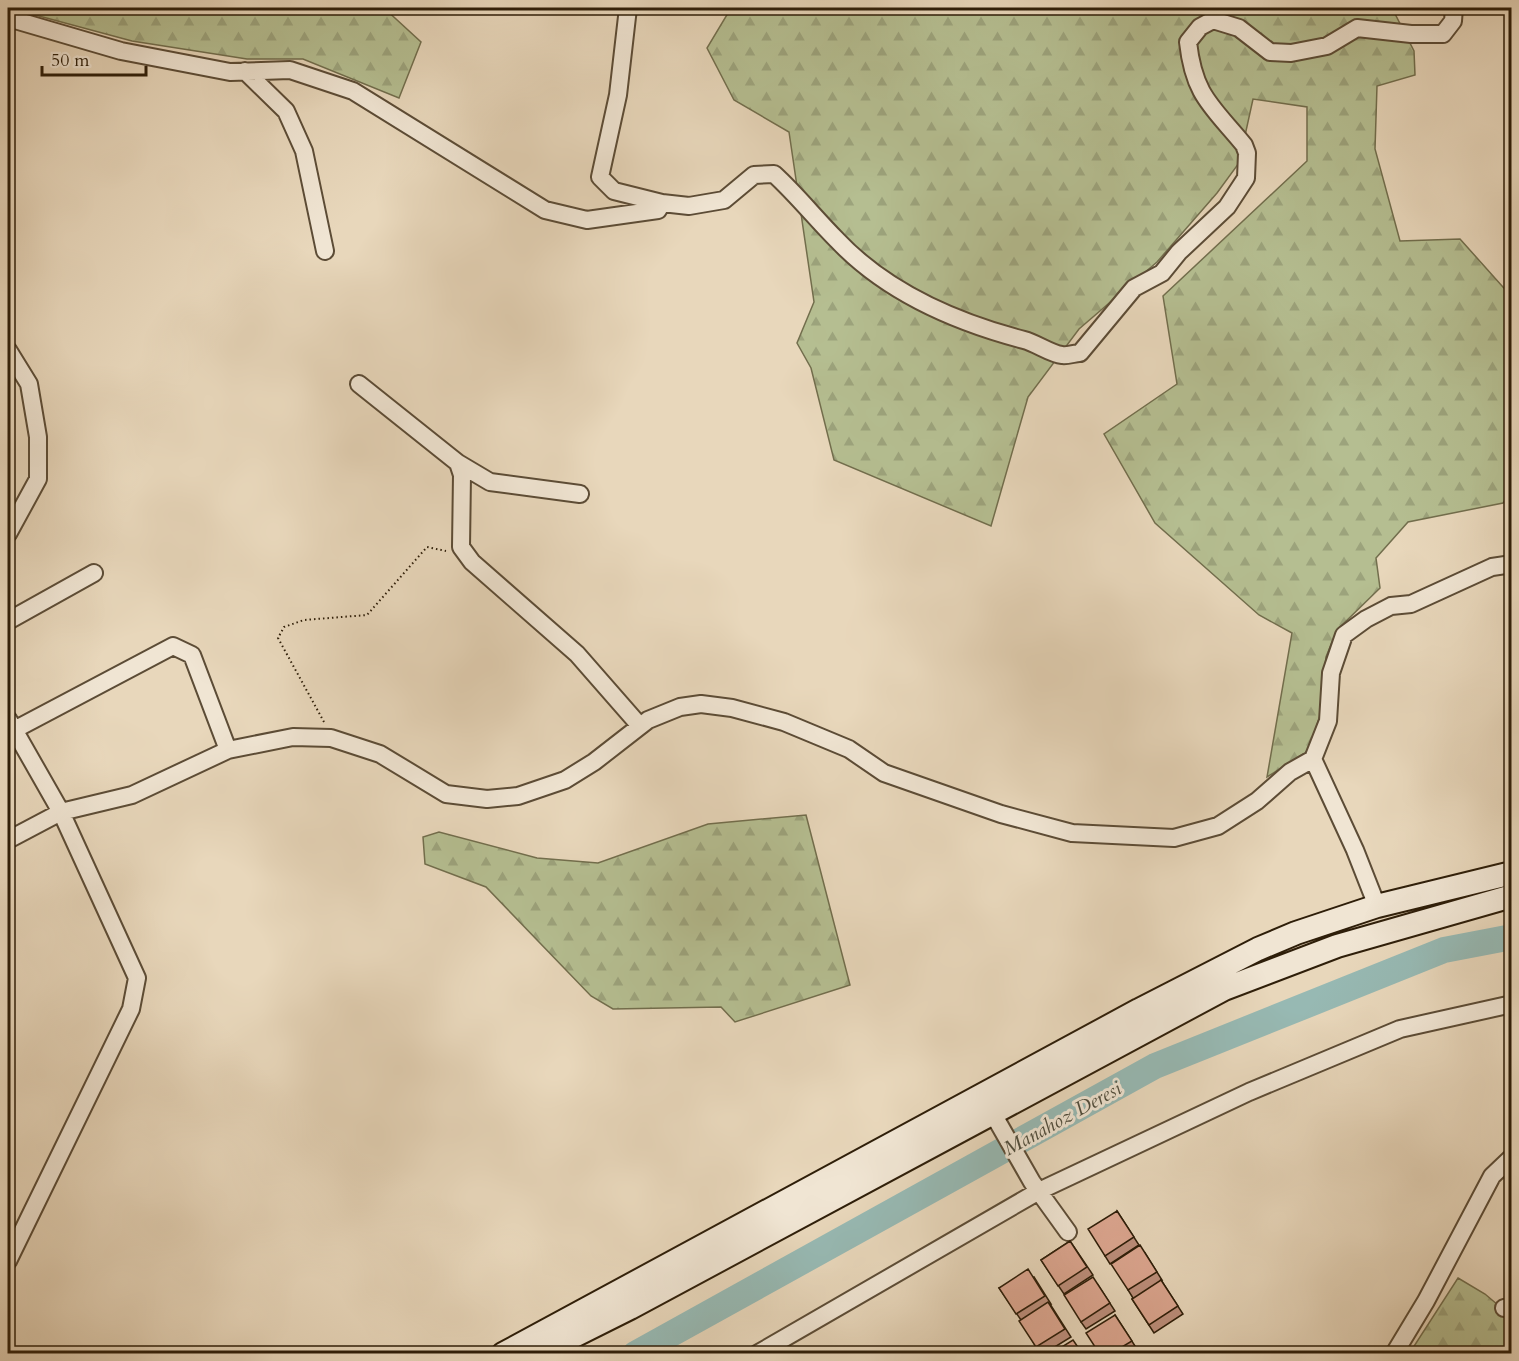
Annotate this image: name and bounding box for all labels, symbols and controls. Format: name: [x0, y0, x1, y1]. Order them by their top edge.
scale bar: [42, 39, 146, 77]
text: 50 m: [51, 48, 90, 73]
water label: Manahoz Deresi: [998, 1075, 1127, 1162]

